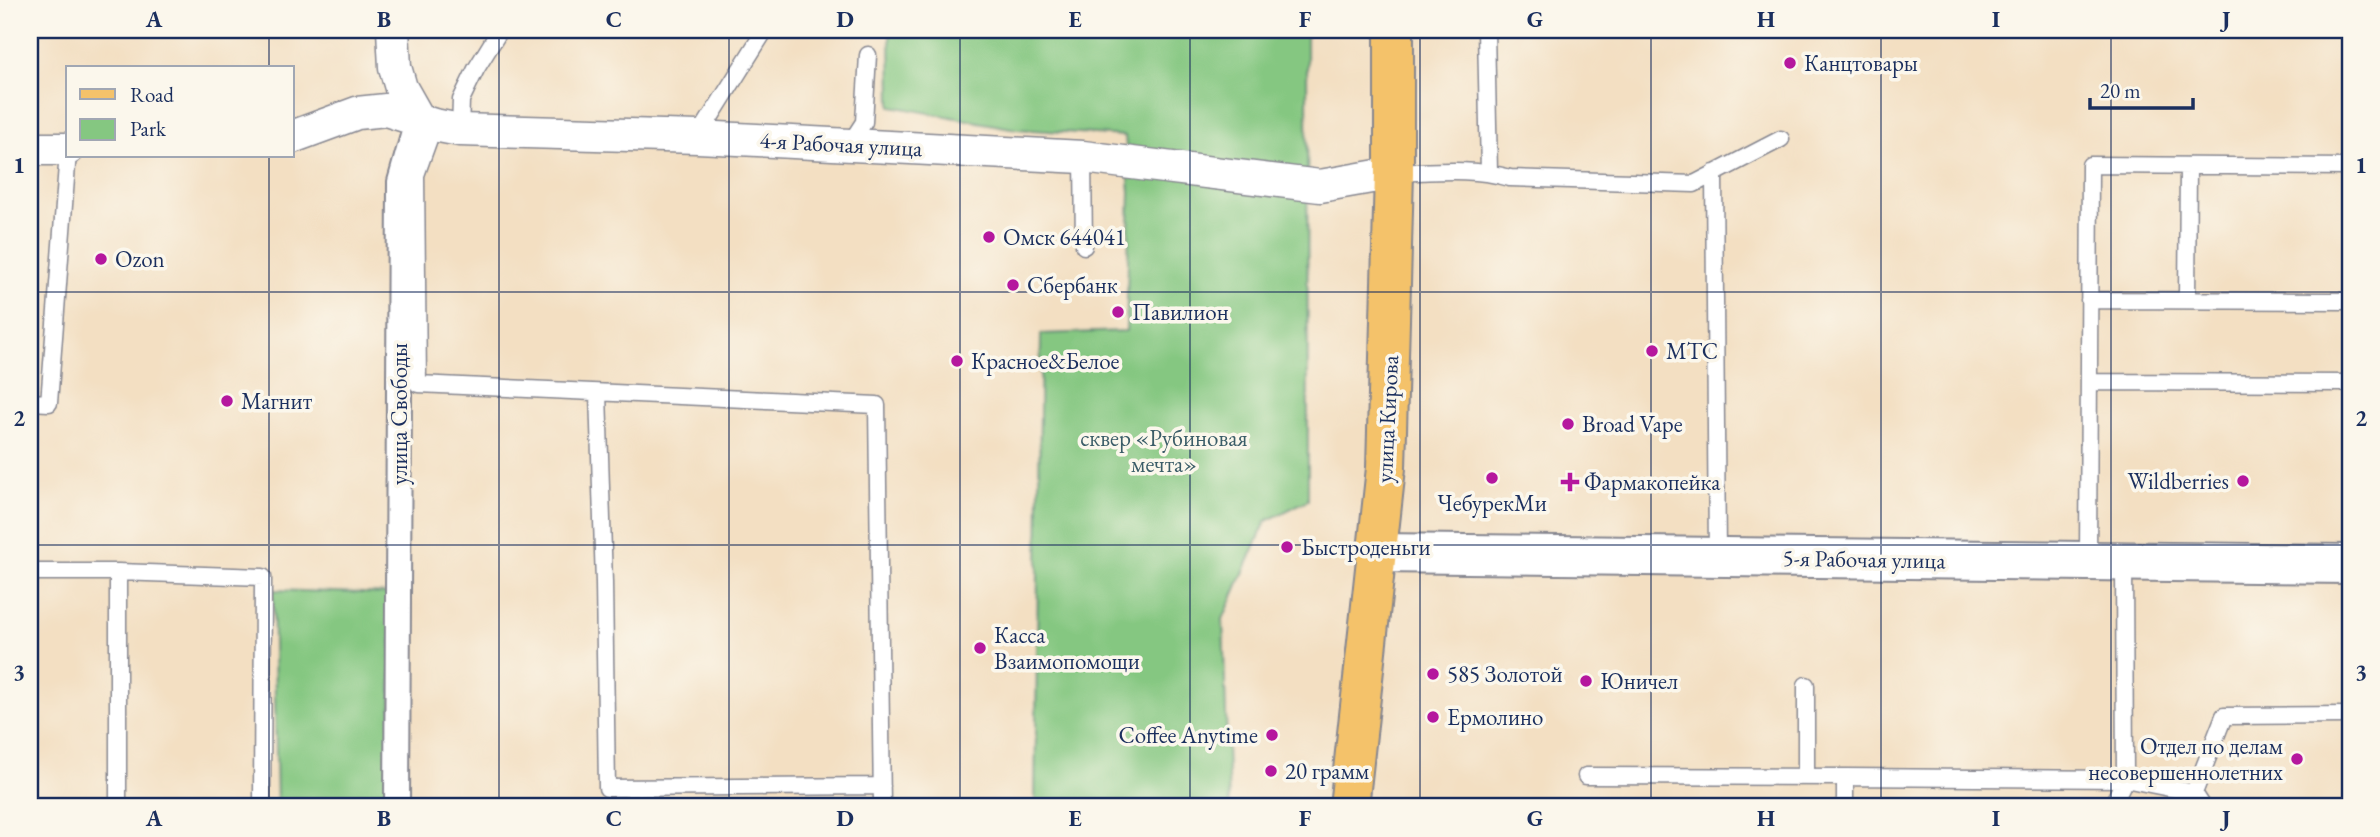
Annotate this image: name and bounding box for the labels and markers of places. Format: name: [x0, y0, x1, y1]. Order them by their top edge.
place label: Канцтовары: [1804, 48, 1918, 78]
marker: Канцтовары: [1782, 55, 1798, 71]
place label: Омск 644041: [1003, 222, 1126, 252]
marker: Омск 644041: [981, 229, 997, 245]
place label: Ozon: [115, 244, 165, 274]
marker: Ozon: [93, 251, 109, 267]
place label: Сбербанк: [1027, 270, 1118, 300]
marker: Сбербанк: [1005, 277, 1021, 293]
place label: Павилион: [1132, 297, 1229, 327]
marker: Павилион: [1110, 304, 1126, 320]
place label: МТС: [1666, 336, 1718, 366]
marker: МТС: [1644, 343, 1660, 359]
place label: Красное&Белое: [971, 346, 1120, 376]
marker: Красное&Белое: [949, 353, 965, 369]
place label: Магнит: [241, 386, 313, 416]
marker: Магнит: [219, 393, 235, 409]
place label: Broad Vape: [1582, 409, 1683, 439]
marker: Broad Vape: [1560, 416, 1576, 432]
place label: Wildberries: [2127, 466, 2229, 496]
place label: Фармакопейка: [1584, 467, 1721, 497]
marker: ЧебурекМи: [1484, 470, 1500, 486]
marker: Wildberries: [2235, 473, 2251, 489]
marker: Фармакопейка: [1562, 474, 1578, 490]
place label: ЧебурекМи: [1437, 488, 1547, 518]
place label: Быстроденьги: [1301, 532, 1431, 562]
marker: Быстроденьги: [1279, 539, 1295, 555]
place label: Касса Взаимопомощи: [994, 620, 1140, 676]
marker: Касса Взаимопомощи: [972, 640, 988, 656]
place label: 585 Золотой: [1447, 659, 1563, 689]
marker: 585 Золотой: [1425, 666, 1441, 682]
place label: Юничел: [1600, 666, 1678, 696]
marker: Юничел: [1578, 673, 1594, 689]
place label: Ермолино: [1447, 702, 1543, 732]
marker: Ермолино: [1425, 709, 1441, 725]
place label: Coffee Anytime: [1118, 720, 1258, 750]
marker: Coffee Anytime: [1264, 727, 1280, 743]
place label: Отдел по делам несовершеннолетних: [2088, 731, 2284, 787]
marker: Отдел по делам несовершеннолетних: [2289, 751, 2305, 767]
place label: 20 грамм: [1285, 756, 1370, 786]
marker: 20 грамм: [1263, 763, 1279, 779]

